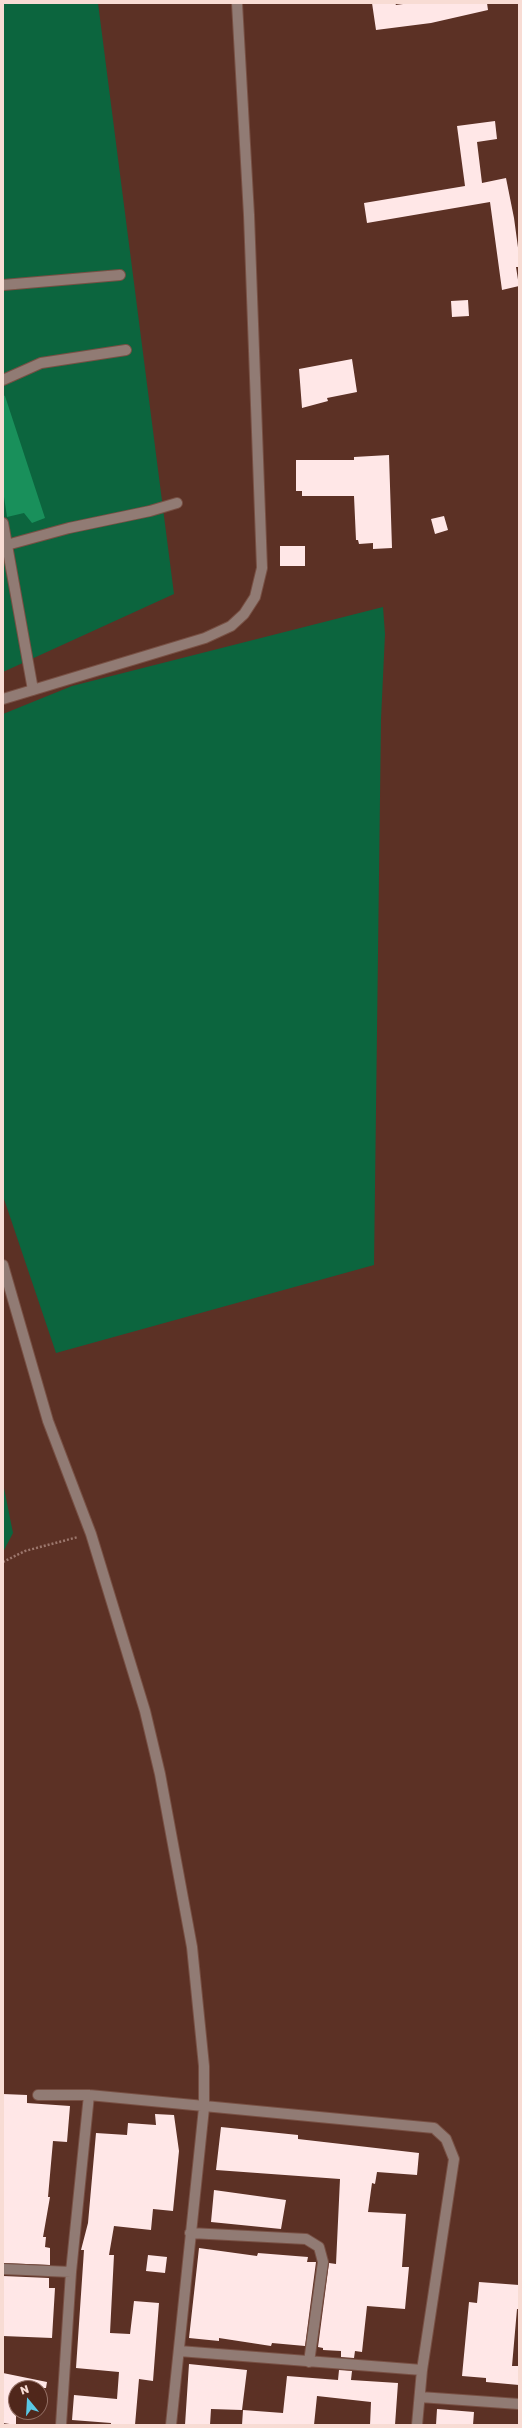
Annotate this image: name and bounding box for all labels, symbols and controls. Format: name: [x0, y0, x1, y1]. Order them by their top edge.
north arrow: [8, 2380, 48, 2420]
text: N: [18, 2382, 30, 2397]

